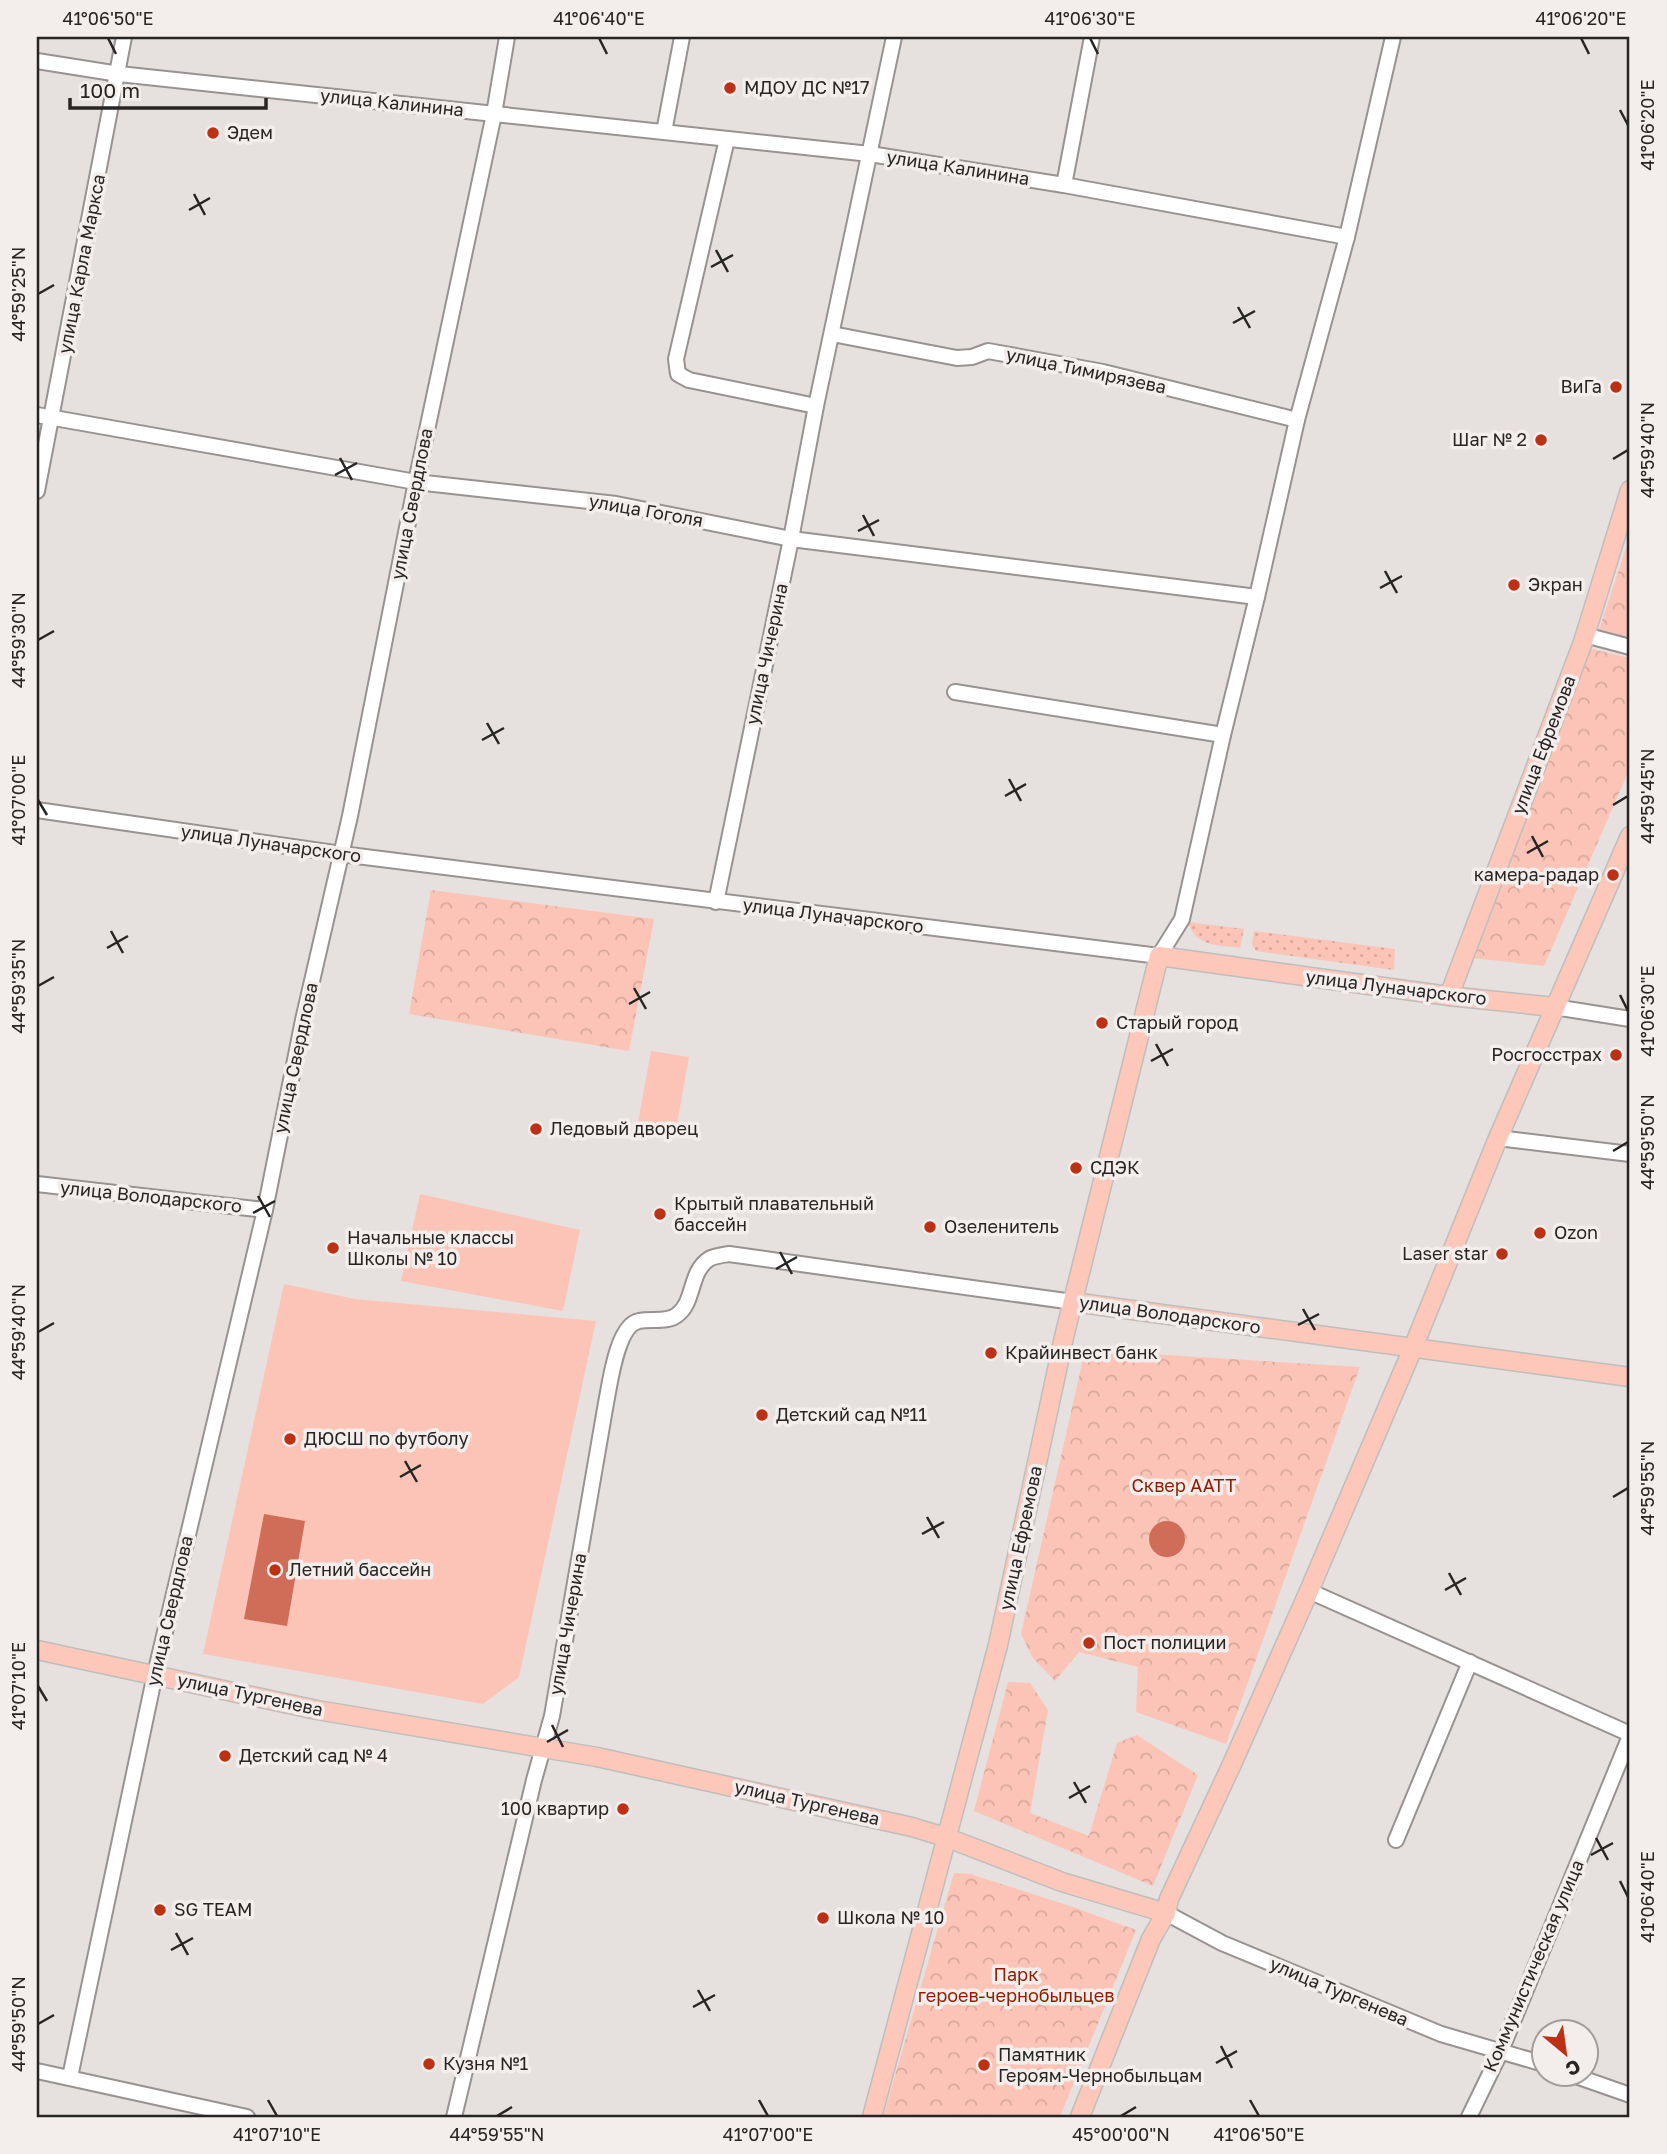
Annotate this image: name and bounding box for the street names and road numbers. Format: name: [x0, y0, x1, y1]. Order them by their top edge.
street label: улица Калинина: [319, 84, 465, 120]
street label: улица Калинина: [885, 145, 1031, 189]
street label: улица Карла Маркса: [53, 172, 109, 356]
street label: улица Тимирязева: [1004, 342, 1168, 398]
street label: улица Свердлова: [386, 426, 436, 581]
street label: улица Гоголя: [587, 489, 705, 531]
street label: улица Чичерина: [740, 581, 792, 726]
street label: улица Ефремова: [1506, 672, 1580, 817]
street label: улица Луначарского: [179, 819, 363, 867]
street label: улица Луначарского: [741, 893, 925, 937]
street label: улица Луначарского: [1304, 965, 1488, 1009]
street label: улица Свердлова: [268, 980, 322, 1135]
street label: улица Володарского: [59, 1176, 243, 1217]
street label: улица Володарского: [1078, 1290, 1262, 1338]
street label: улица Ефремова: [994, 1464, 1046, 1612]
street label: улица Свердлова: [141, 1533, 197, 1688]
street label: улица Чичерина: [544, 1551, 590, 1697]
street label: улица Тургенева: [175, 1668, 325, 1720]
street label: улица Тургенева: [732, 1775, 882, 1829]
street label: Коммунистическая улица: [1478, 1856, 1588, 2075]
street label: улица Тургенева: [1267, 1952, 1412, 2030]

